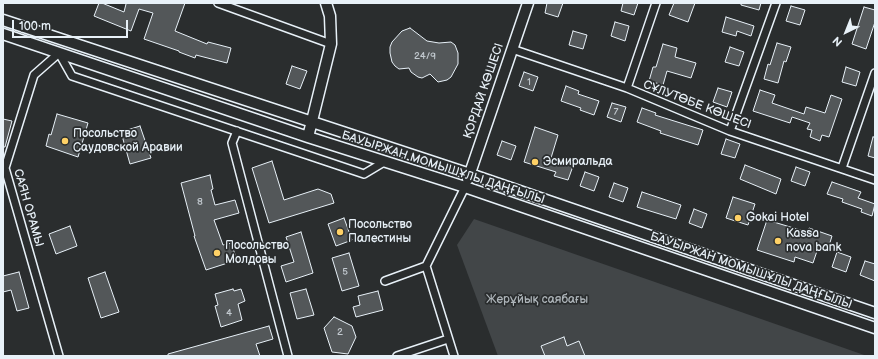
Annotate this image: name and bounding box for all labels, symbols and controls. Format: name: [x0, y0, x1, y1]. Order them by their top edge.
scale bar: [14, 12, 130, 38]
north arrow: [826, 12, 866, 52]
text: 100 m: [19, 19, 51, 34]
text: N: [830, 34, 845, 49]
street label: ҚОРДАЙ КӨШЕСІ: [461, 42, 507, 140]
house number: 24/9: [414, 50, 436, 62]
house number: 1: [527, 76, 531, 88]
street label: СҰЛУТӨБЕ КӨШЕСІ: [641, 78, 753, 132]
house number: 7: [614, 106, 618, 118]
place label: Посольство Саудовской Аравии: [73, 127, 183, 155]
street label: БАУЫРЖАН МОМЫШҰЛЫ ДАҢҒЫЛЫ: [340, 128, 546, 208]
marker: Посольство Саудовской Аравии: [60, 136, 70, 146]
place label: Эсмиральда: [543, 155, 613, 169]
marker: Эсмиральда: [530, 157, 540, 167]
street label: САЯН ОРАМЫ: [10, 167, 46, 249]
house number: 8: [197, 196, 203, 208]
place label: Gokai Hotel: [746, 211, 809, 225]
marker: Gokai Hotel: [733, 213, 743, 223]
place label: Посольство Палестины: [348, 218, 412, 246]
marker: Посольство Палестины: [335, 227, 345, 237]
place label: Kassa nova bank: [786, 227, 841, 255]
street label: БАУЫРЖАН МОМЫШҰЛЫ ДАҢҒЫЛЫ: [648, 230, 854, 312]
marker: Kassa nova bank: [773, 236, 783, 246]
place label: Посольство Молдовы: [225, 239, 289, 267]
marker: Посольство Молдовы: [212, 248, 222, 258]
house number: 5: [342, 266, 348, 278]
park label: Жерұйық саябағы: [486, 293, 588, 307]
house number: 4: [226, 307, 232, 319]
house number: 2: [337, 326, 343, 338]

